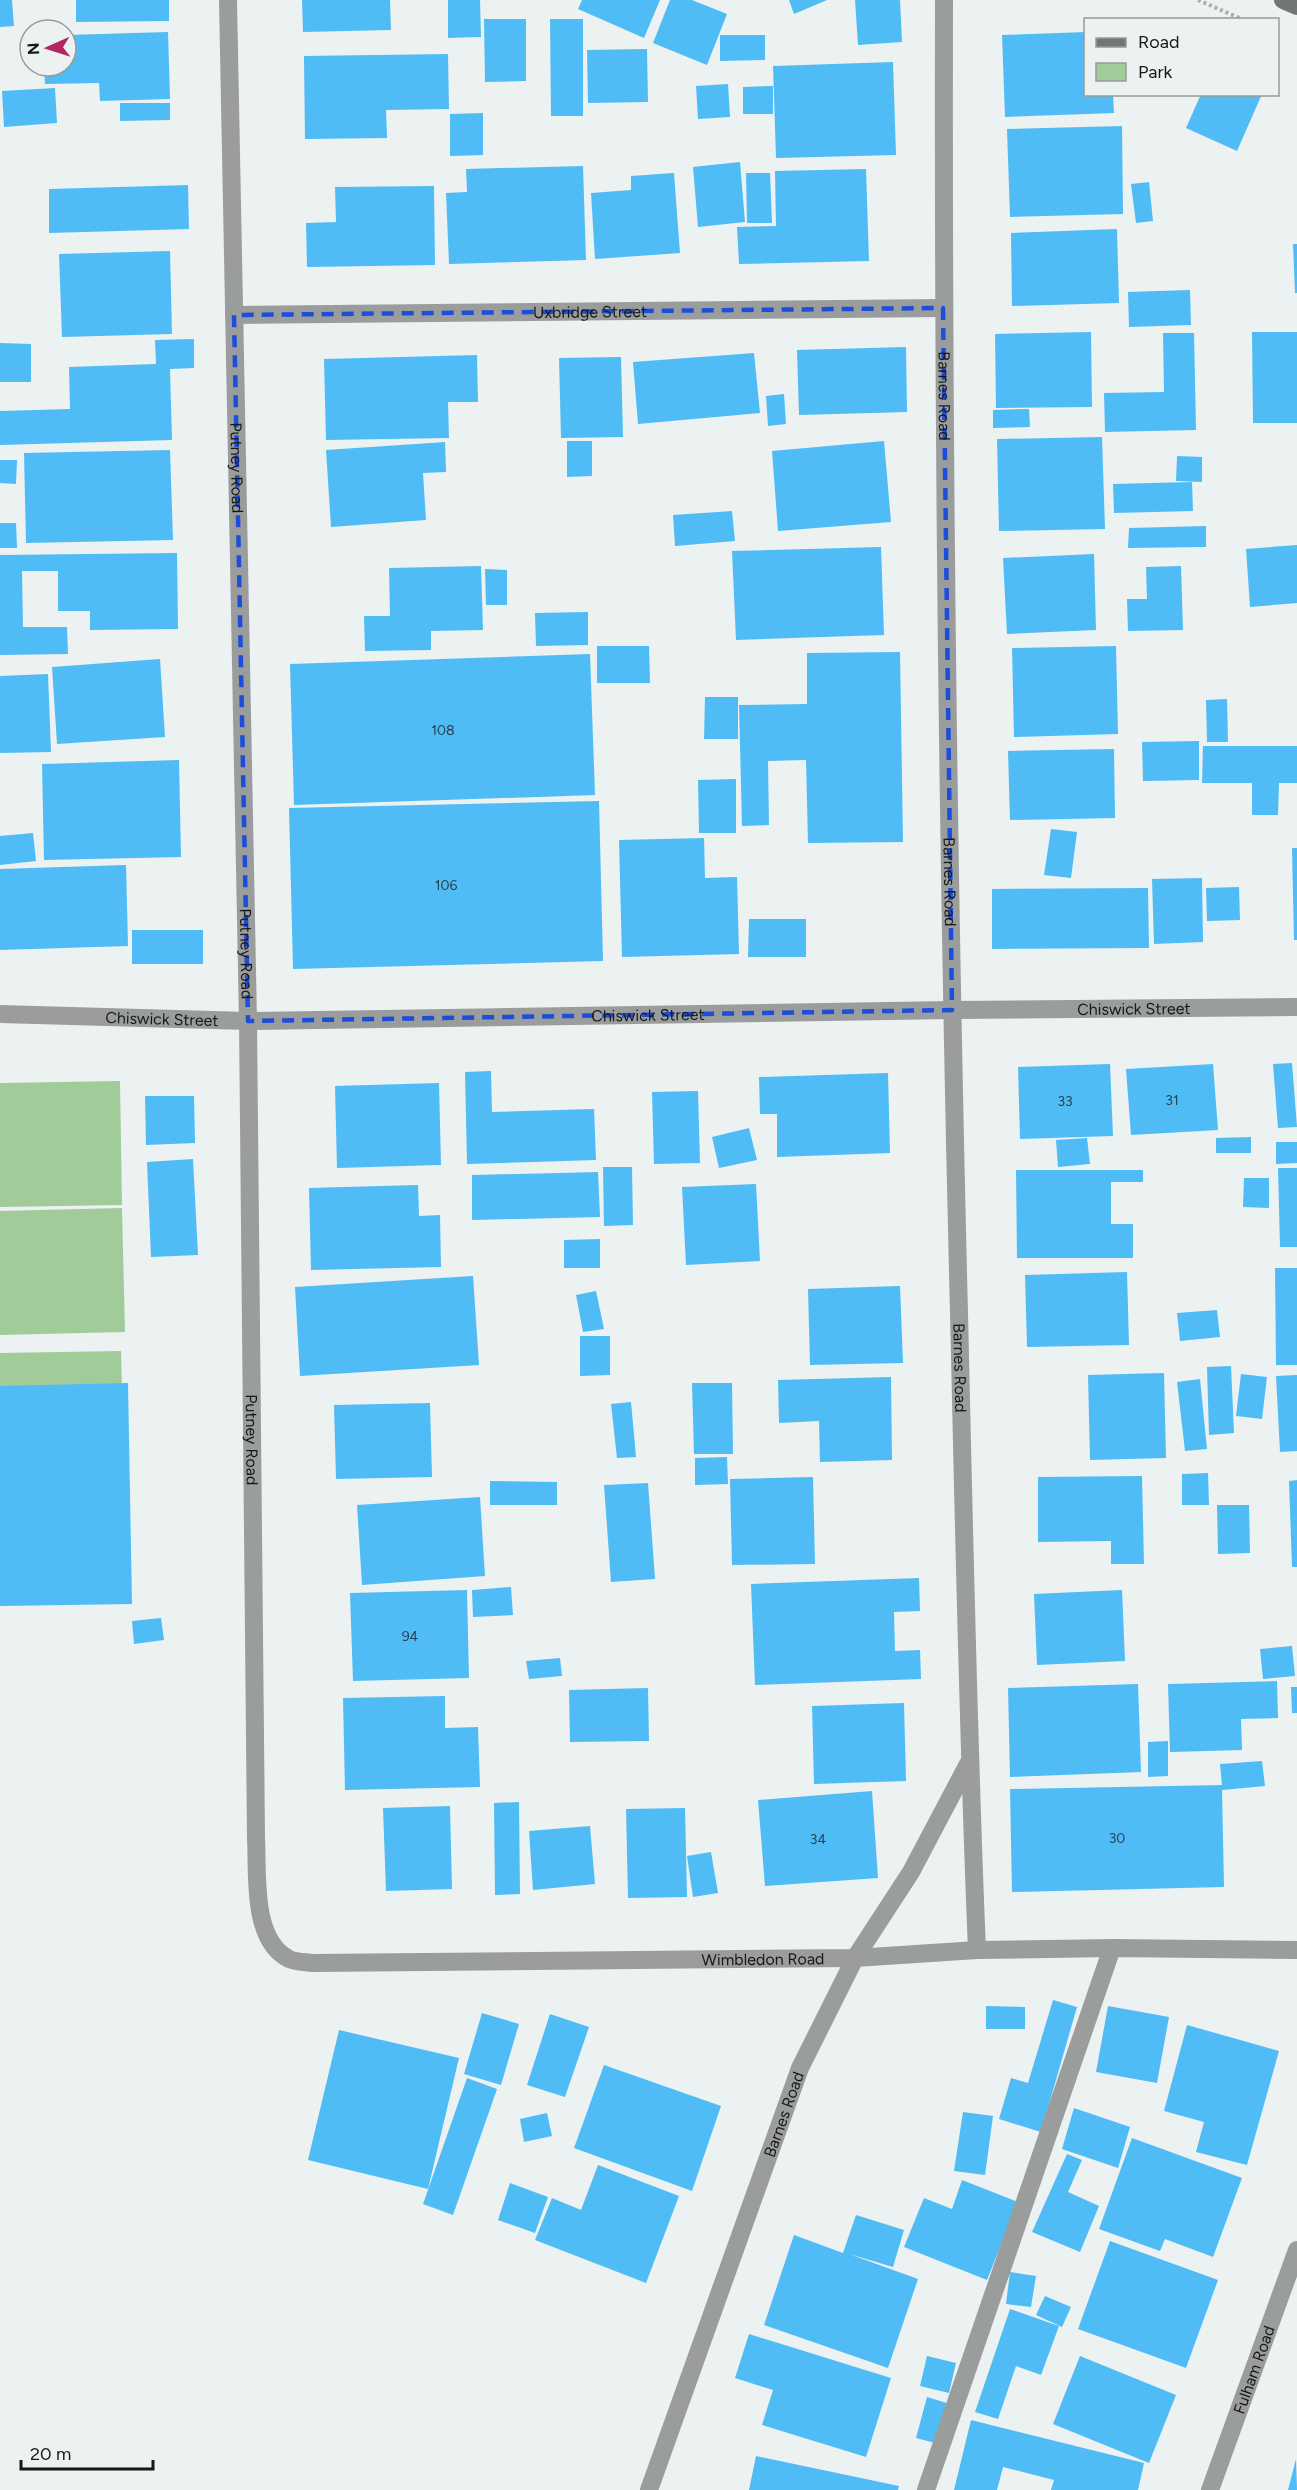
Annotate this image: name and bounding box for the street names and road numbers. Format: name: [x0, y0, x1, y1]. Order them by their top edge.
street label: Uxbridge Street: [533, 302, 647, 322]
street label: Barnes Road: [934, 351, 954, 441]
street label: Putney Road: [226, 422, 247, 514]
street label: Barnes Road: [939, 837, 960, 927]
street label: Putney Road: [236, 908, 257, 999]
street label: Chiswick Street: [1077, 999, 1190, 1019]
street label: Chiswick Street: [591, 1005, 705, 1026]
street label: Chiswick Street: [105, 1008, 219, 1030]
street label: Barnes Road: [949, 1323, 970, 1413]
street label: Putney Road: [242, 1394, 262, 1485]
street label: Wimbledon Road: [701, 1949, 824, 1969]
street label: Barnes Road: [760, 2069, 808, 2160]
street label: Fulham Road: [1229, 2323, 1279, 2417]

